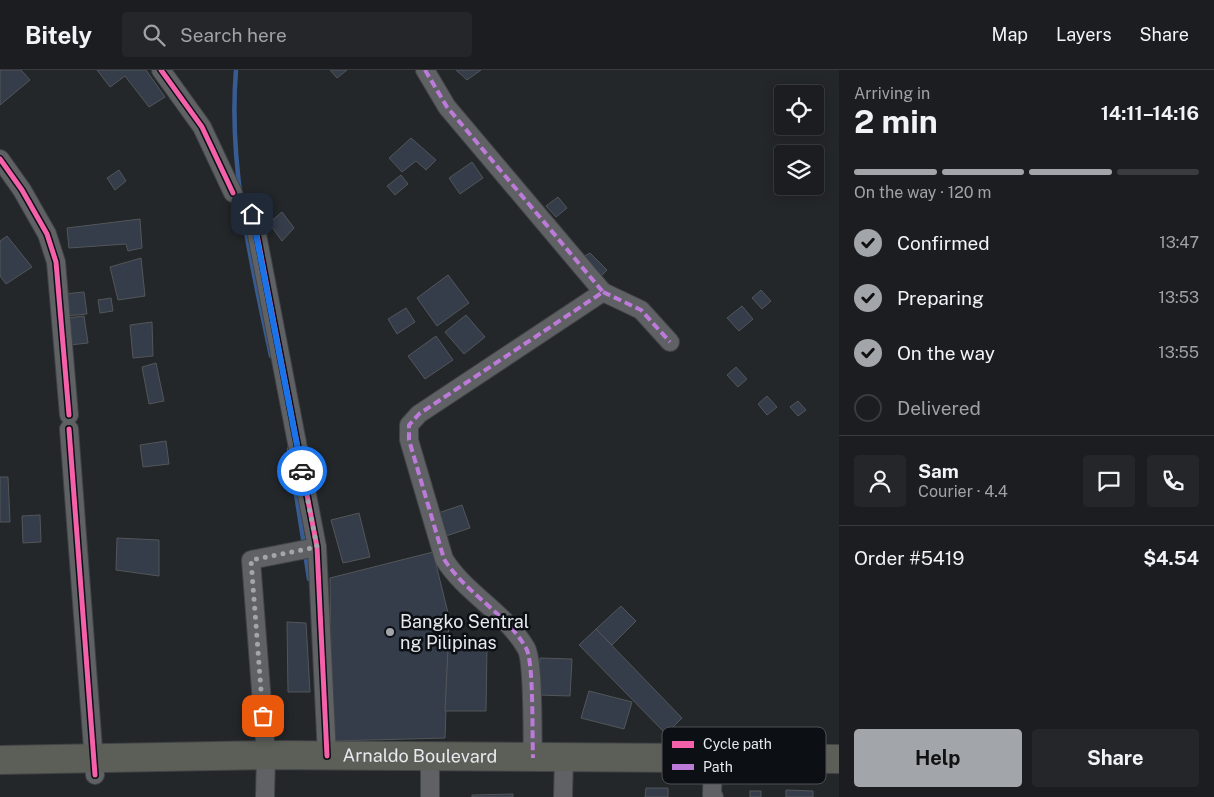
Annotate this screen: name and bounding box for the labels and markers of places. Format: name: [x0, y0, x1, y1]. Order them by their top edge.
pin: [231, 193, 273, 235]
place label: Bangko Sentral ng Pilipinas: [400, 611, 529, 653]
marker: Bangko Sentral ng Pilipinas: [384, 626, 396, 638]
pin: [242, 695, 284, 737]

